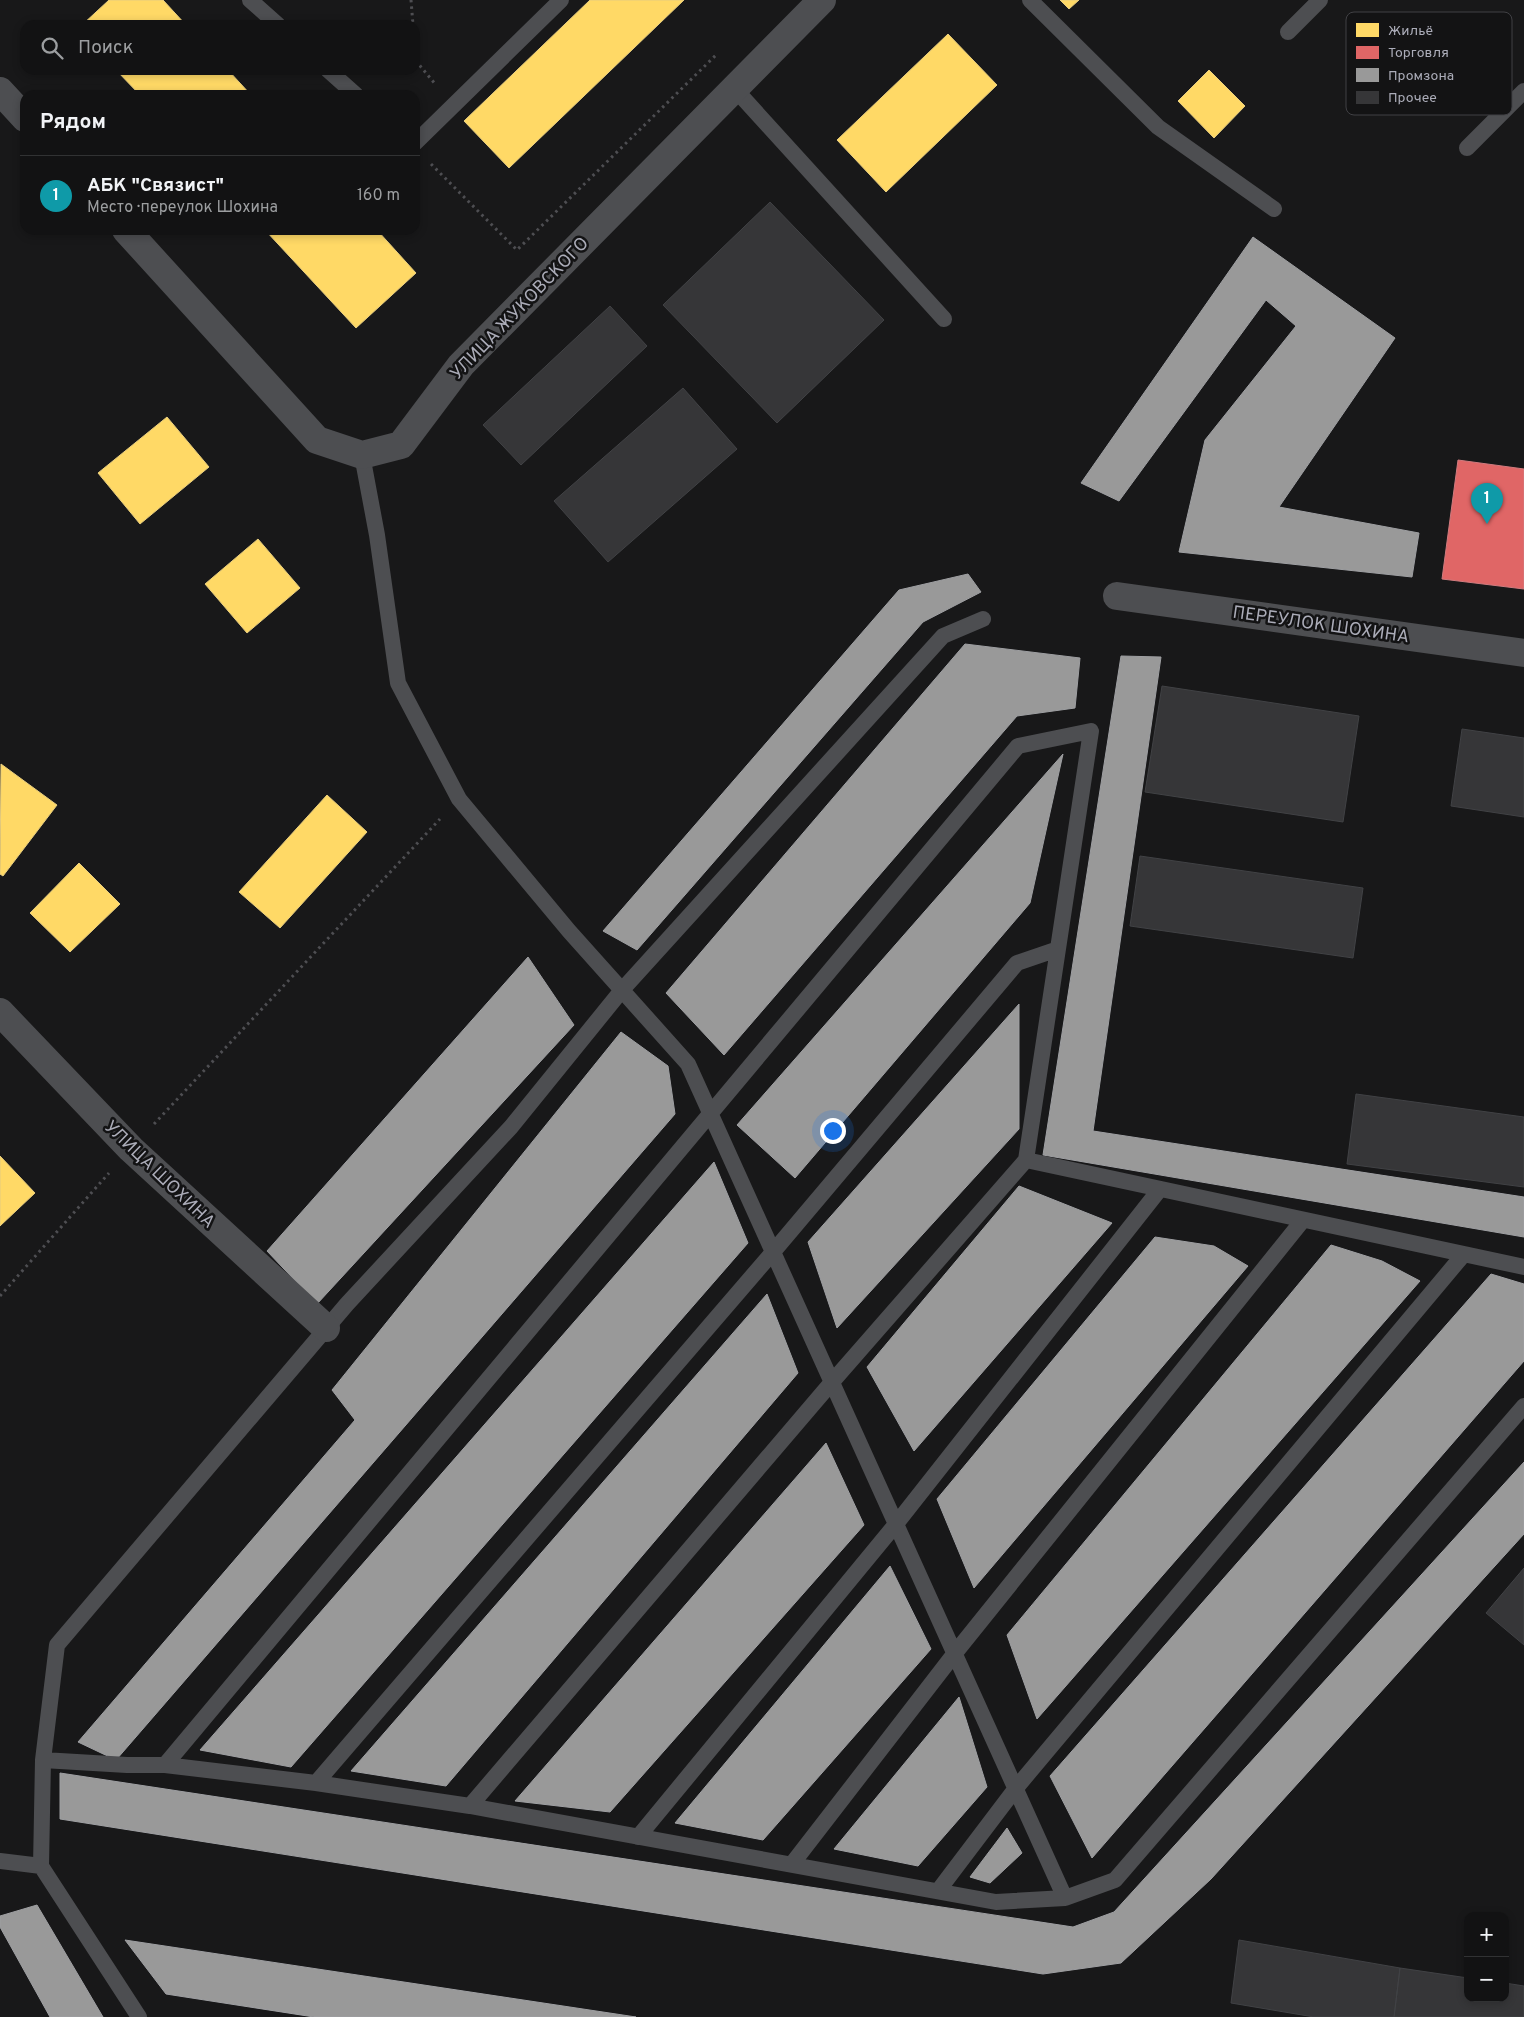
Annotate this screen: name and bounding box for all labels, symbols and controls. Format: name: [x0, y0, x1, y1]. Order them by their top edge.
legend: [1346, 12, 1512, 115]
search box: [20, 20, 420, 75]
text: Жильё: [1388, 23, 1433, 40]
icon: search: [38, 34, 66, 62]
text: Поиск: [78, 36, 134, 60]
text: Торговля: [1388, 45, 1449, 62]
text: Промзона: [1388, 68, 1454, 85]
text: Прочее: [1388, 90, 1437, 107]
text: Рядом: [40, 109, 106, 136]
text: АБК "Связист": [87, 174, 224, 198]
text: 1: [53, 186, 59, 206]
text: 160 m: [357, 186, 400, 206]
text: Место · переулок Шохина: [87, 198, 278, 218]
street label: УЛИЦА ЖУКОВСКОГО: [446, 233, 594, 385]
pin: 1: [1471, 483, 1503, 524]
street label: ПЕРЕУЛОК ШОХИНА: [1231, 602, 1411, 649]
street label: УЛИЦА ШОХИНА: [99, 1116, 219, 1234]
your location: [820, 1118, 846, 1144]
map controls: [1464, 1912, 1509, 2002]
button: +: [1464, 1912, 1509, 1957]
button: −: [1464, 1957, 1509, 2002]

